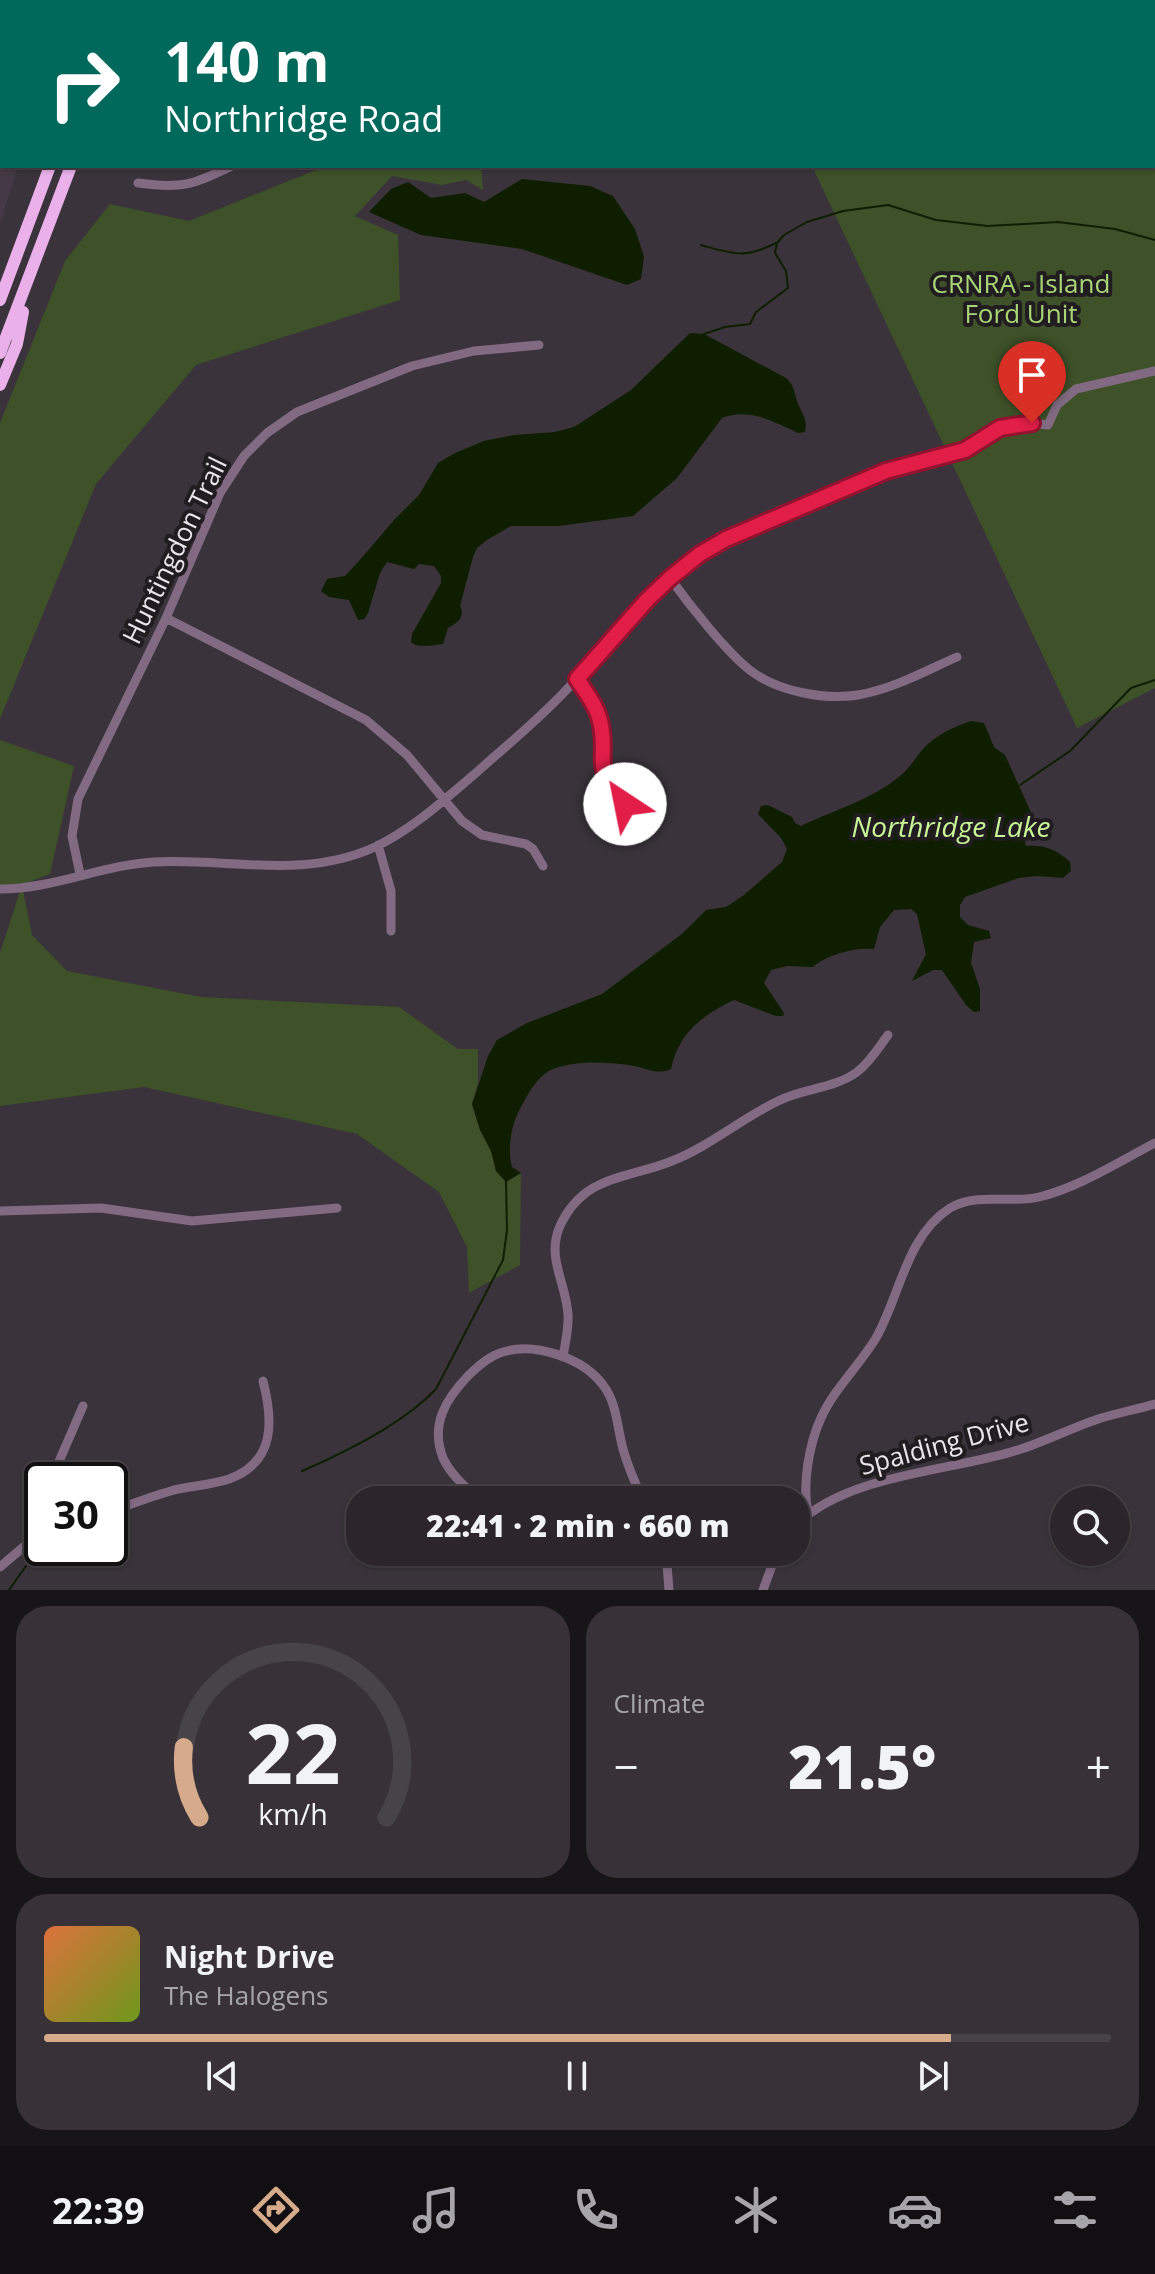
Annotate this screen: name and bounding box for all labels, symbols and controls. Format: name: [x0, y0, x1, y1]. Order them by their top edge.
text: 140 m: [164, 22, 330, 98]
icon: right: [32, 32, 136, 136]
text: Northridge Road: [164, 94, 443, 143]
park label: CRNRA - Island Ford Unit: [932, 265, 1110, 331]
pin: [998, 341, 1066, 423]
icon: arrive: [1010, 353, 1054, 397]
street label: Huntingdon Trail: [113, 451, 235, 649]
position arrow: [583, 762, 667, 846]
water label: Northridge Lake: [852, 807, 1050, 845]
street label: Spalding Drive: [855, 1403, 1033, 1483]
speed limit sign: 30: [24, 1462, 128, 1566]
map controls: [1050, 1486, 1130, 1566]
button: search: [1050, 1486, 1130, 1566]
text: 22:41 · 2 min · 660 m: [426, 1505, 730, 1546]
text: Climate: [614, 1685, 705, 1721]
text: 22: [245, 1695, 340, 1808]
text: 21.5°: [788, 1725, 936, 1807]
text: −: [614, 1736, 639, 1796]
text: +: [1086, 1736, 1111, 1796]
text: km/h: [258, 1794, 327, 1833]
text: Night Drive: [164, 1936, 335, 1977]
text: The Halogens: [164, 1977, 329, 2013]
icon: previous: [200, 2054, 244, 2098]
icon: pause: [555, 2054, 599, 2098]
icon: next: [911, 2054, 955, 2098]
icon: directions: [248, 2182, 304, 2238]
icon: music: [408, 2182, 464, 2238]
icon: phone: [568, 2182, 624, 2238]
icon: climate: [728, 2182, 784, 2238]
icon: car: [887, 2182, 943, 2238]
icon: filters: [1047, 2182, 1103, 2238]
text: 22:39: [52, 2186, 144, 2235]

